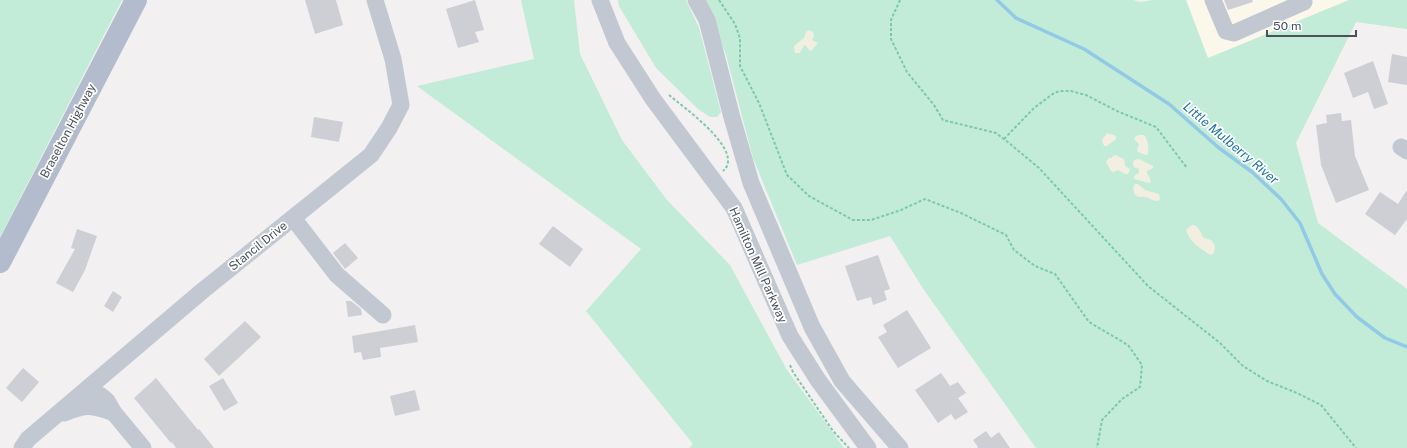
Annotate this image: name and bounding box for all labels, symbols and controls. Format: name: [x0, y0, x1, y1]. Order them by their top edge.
scale bar: [1267, 12, 1356, 38]
text: 50 m: [1273, 19, 1301, 33]
street label: Braselton Highway: [37, 81, 99, 181]
water label: Little Mulberry River: [1180, 99, 1282, 187]
street label: Hamilton Mill Parkway: [726, 205, 790, 325]
street label: Stancil Drive: [226, 218, 290, 274]

